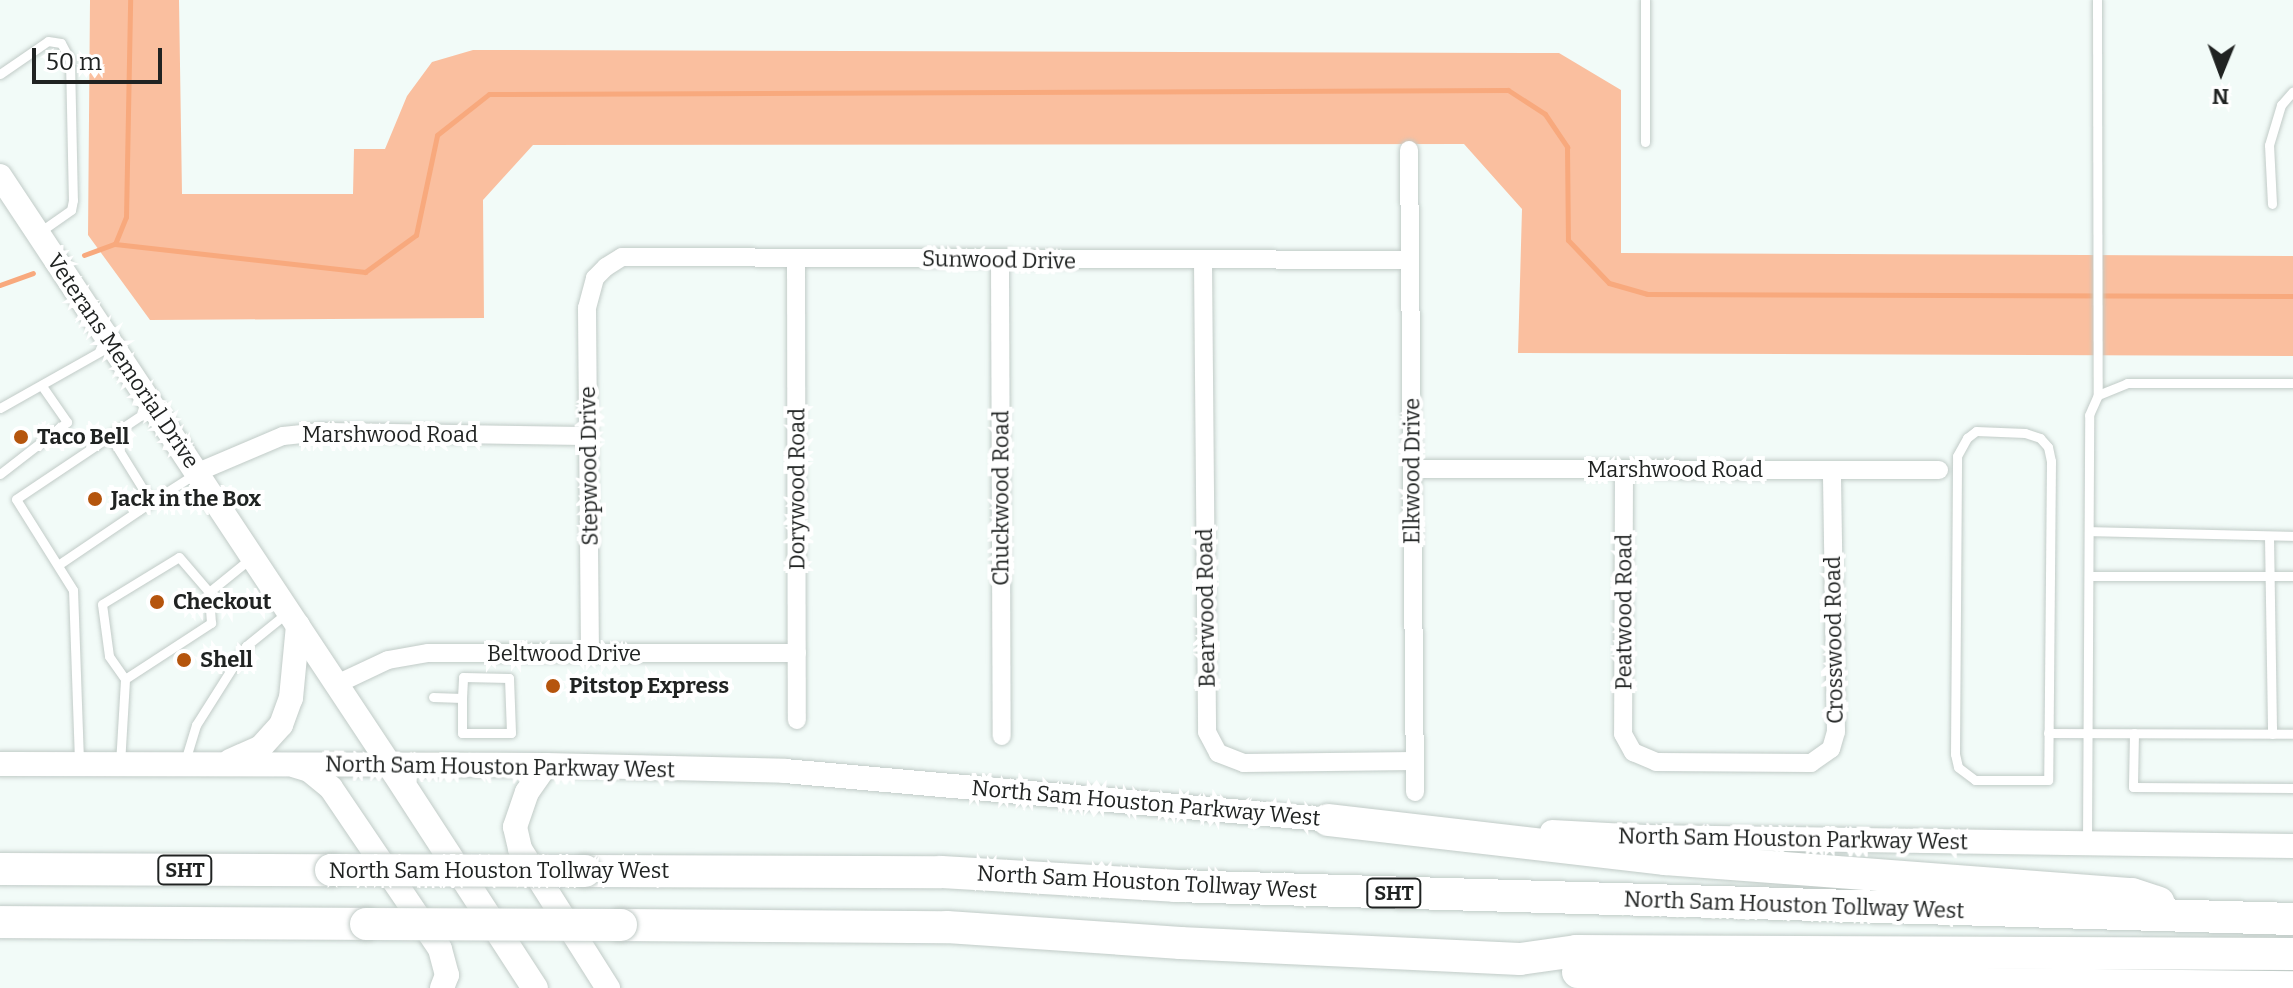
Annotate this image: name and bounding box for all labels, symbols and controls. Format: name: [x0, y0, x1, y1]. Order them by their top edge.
scale bar: [36, 32, 166, 82]
north arrow: [2181, 32, 2261, 112]
text: 50 m: [46, 48, 102, 76]
text: N: [2212, 83, 2229, 110]
street label: Sunwood Drive: [922, 245, 1076, 275]
street label: Veterans Memorial Drive: [41, 249, 205, 473]
street label: Stepwood Drive: [574, 386, 604, 546]
street label: Elkwood Drive: [1399, 398, 1425, 544]
street label: Dorywood Road: [784, 408, 810, 570]
street label: Chuckwood Road: [988, 410, 1014, 586]
street label: Marshwood Road: [302, 422, 478, 448]
place label: Taco Bell: [37, 424, 129, 450]
marker: Taco Bell: [12, 428, 30, 446]
street label: Marshwood Road: [1587, 457, 1763, 483]
place label: Jack in the Box: [111, 486, 261, 512]
marker: Jack in the Box: [86, 490, 104, 508]
street label: Bearwood Road: [1191, 528, 1221, 688]
street label: Peatwood Road: [1611, 534, 1637, 690]
street label: Crosswood Road: [1819, 556, 1849, 724]
place label: Checkout: [173, 589, 271, 615]
marker: Checkout: [148, 593, 166, 611]
street label: Beltwood Drive: [487, 641, 641, 667]
place label: Shell: [200, 647, 253, 673]
marker: Shell: [175, 651, 193, 669]
place label: Pitstop Express: [569, 673, 729, 699]
marker: Pitstop Express: [544, 677, 562, 695]
street label: North Sam Houston Parkway West: [325, 751, 675, 783]
street label: North Sam Houston Parkway West: [970, 775, 1322, 831]
street label: North Sam Houston Parkway West: [1618, 823, 1968, 855]
road number: SHT: [157, 854, 213, 886]
street label: North Sam Houston Tollway West: [329, 858, 669, 884]
street label: North Sam Houston Tollway West: [976, 860, 1318, 904]
road number: SHT: [1366, 877, 1422, 909]
street label: North Sam Houston Tollway West: [1623, 886, 1965, 924]

